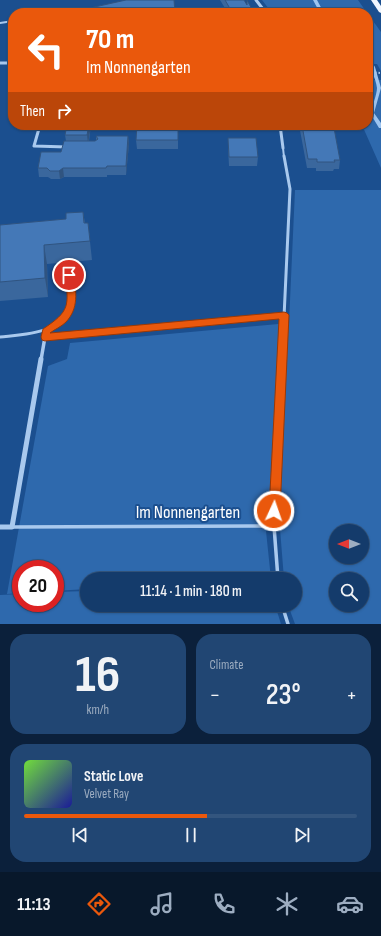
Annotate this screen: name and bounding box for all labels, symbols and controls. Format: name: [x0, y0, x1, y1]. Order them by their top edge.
text: 70 m: [86, 23, 134, 56]
icon: left: [20, 24, 72, 76]
text: Im Nonnengarten: [86, 57, 191, 78]
icon: right: [53, 100, 75, 122]
text: Then: [20, 102, 45, 121]
pin: [52, 258, 86, 292]
icon: arrive: [58, 264, 80, 286]
position arrow: [253, 490, 295, 532]
street label: Im Nonnengarten: [136, 502, 240, 523]
north arrow: [329, 524, 369, 564]
map controls: [329, 524, 369, 612]
speed limit sign: 20: [12, 560, 64, 612]
button: search: [329, 572, 369, 612]
text: 11:14 · 1 min · 180 m: [140, 582, 242, 601]
text: 16: [75, 644, 120, 707]
text: Climate: [210, 657, 243, 673]
text: 23°: [266, 677, 301, 713]
text: −: [210, 682, 220, 709]
text: +: [346, 682, 357, 709]
text: km/h: [87, 702, 109, 718]
text: Static Love: [84, 767, 143, 786]
text: Velvet Ray: [84, 786, 129, 802]
icon: previous: [69, 824, 91, 846]
icon: pause: [180, 824, 202, 846]
icon: next: [291, 824, 313, 846]
icon: directions: [85, 890, 113, 918]
icon: music: [148, 890, 176, 918]
icon: phone: [210, 890, 238, 918]
icon: climate: [273, 890, 301, 918]
icon: car: [336, 890, 364, 918]
text: 11:13: [17, 894, 51, 915]

